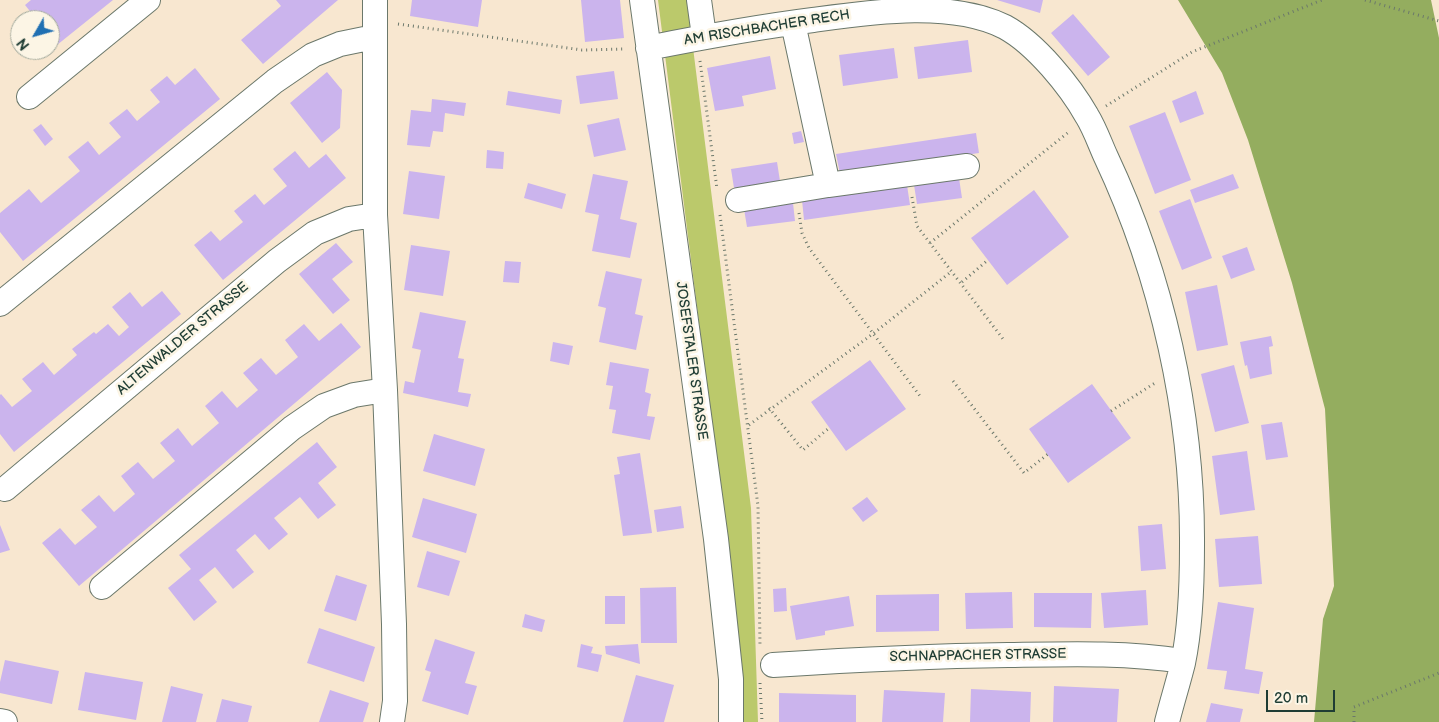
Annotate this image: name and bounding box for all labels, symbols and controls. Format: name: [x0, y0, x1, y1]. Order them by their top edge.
street label: AM RISCHBACHER RECH: [683, 7, 851, 49]
north arrow: [10, 10, 60, 60]
text: N: [14, 35, 34, 53]
street label: ALTENWALDER STRASSE: [114, 279, 252, 399]
street label: JOSEFSTALER STRASSE: [672, 281, 710, 441]
street label: SCHNAPPACHER STRASSE: [889, 646, 1067, 666]
scale bar: [1269, 680, 1338, 712]
text: 20 m: [1274, 689, 1308, 708]

